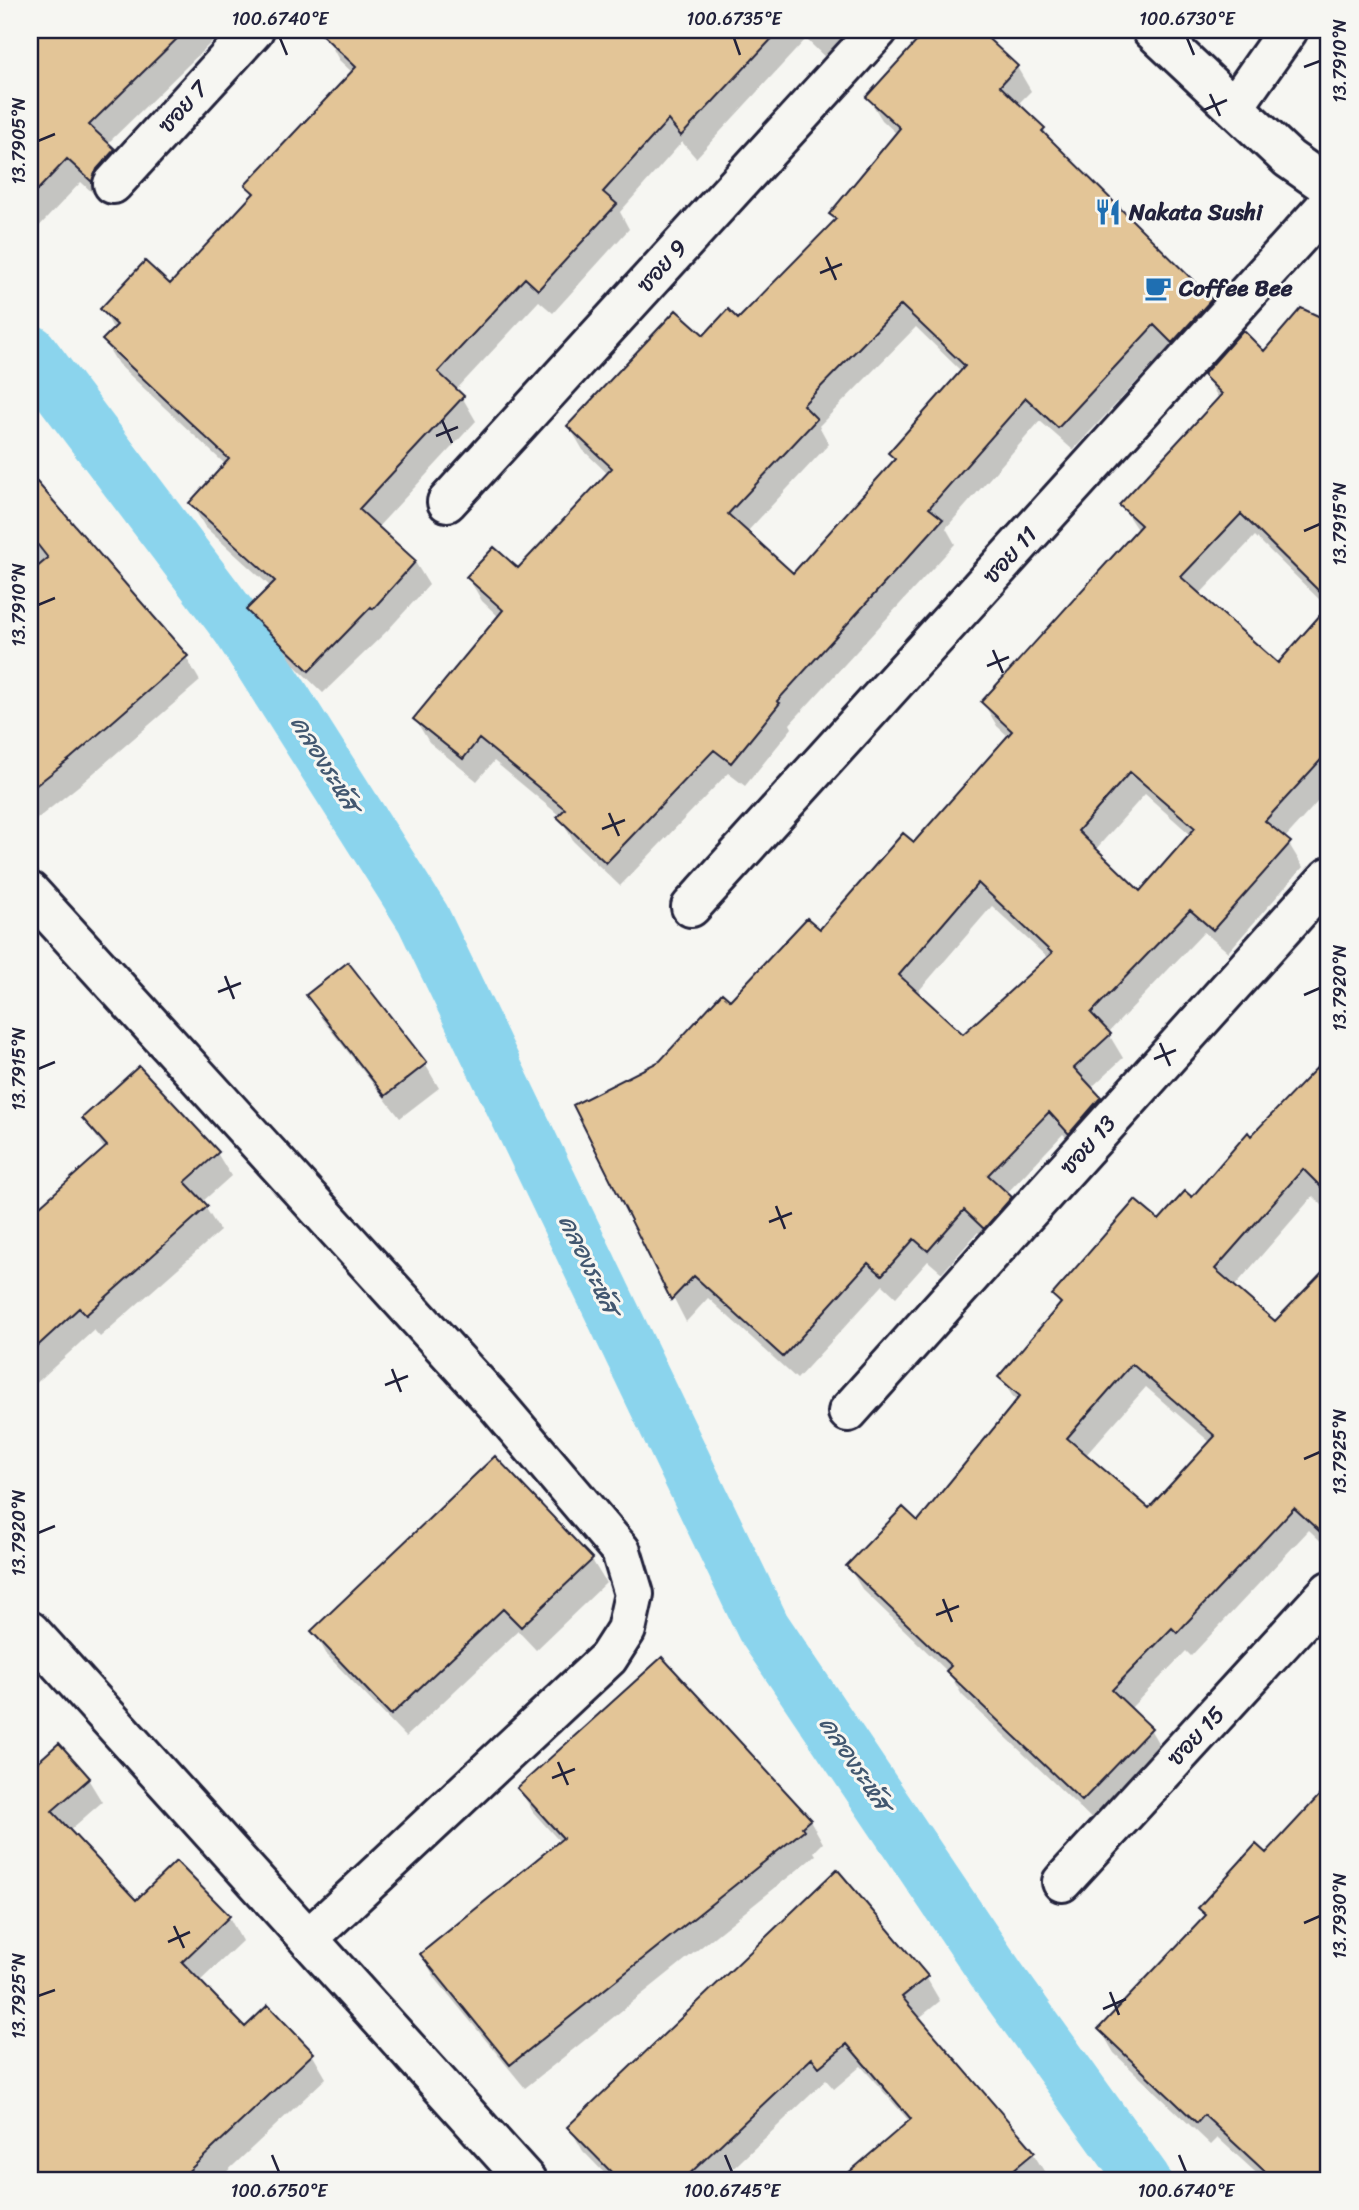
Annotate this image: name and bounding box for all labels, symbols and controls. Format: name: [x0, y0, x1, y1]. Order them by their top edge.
text: 100.6740°E: [232, 3, 329, 35]
text: 100.6735°E: [687, 3, 782, 35]
text: 100.6730°E: [1139, 3, 1236, 35]
text: 13.7910°N: [1324, 19, 1356, 103]
street label: ซอย 7: [147, 69, 220, 143]
text: 13.7905°N: [3, 97, 35, 184]
place label: Nakata Sushi: [1128, 192, 1264, 233]
restaurant icon: Nakata Sushi: [1093, 197, 1123, 227]
street label: ซอย 9: [626, 229, 698, 303]
place label: Coffee Bee: [1178, 268, 1293, 309]
cafe icon: Coffee Bee: [1143, 273, 1173, 303]
text: 13.7915°N: [1324, 482, 1356, 566]
street label: ซอย 11: [972, 516, 1048, 594]
text: 13.7910°N: [3, 563, 35, 647]
water label: คลองระหัส: [279, 707, 375, 826]
text: 13.7920°N: [1324, 944, 1356, 1031]
text: 13.7915°N: [3, 1027, 35, 1111]
street label: ซอย 13: [1049, 1105, 1127, 1185]
water label: คลองระหัส: [547, 1207, 635, 1328]
text: 13.7925°N: [1324, 1409, 1356, 1495]
text: 13.7920°N: [3, 1489, 35, 1576]
street label: ซอย 15: [1157, 1696, 1235, 1776]
water label: คลองระหัส: [808, 1707, 906, 1825]
text: 13.7930°N: [1324, 1873, 1356, 1959]
text: 13.7925°N: [3, 1953, 35, 2039]
text: 100.6750°E: [231, 2175, 328, 2207]
text: 100.6745°E: [684, 2175, 781, 2207]
text: 100.6740°E: [1138, 2175, 1235, 2207]

